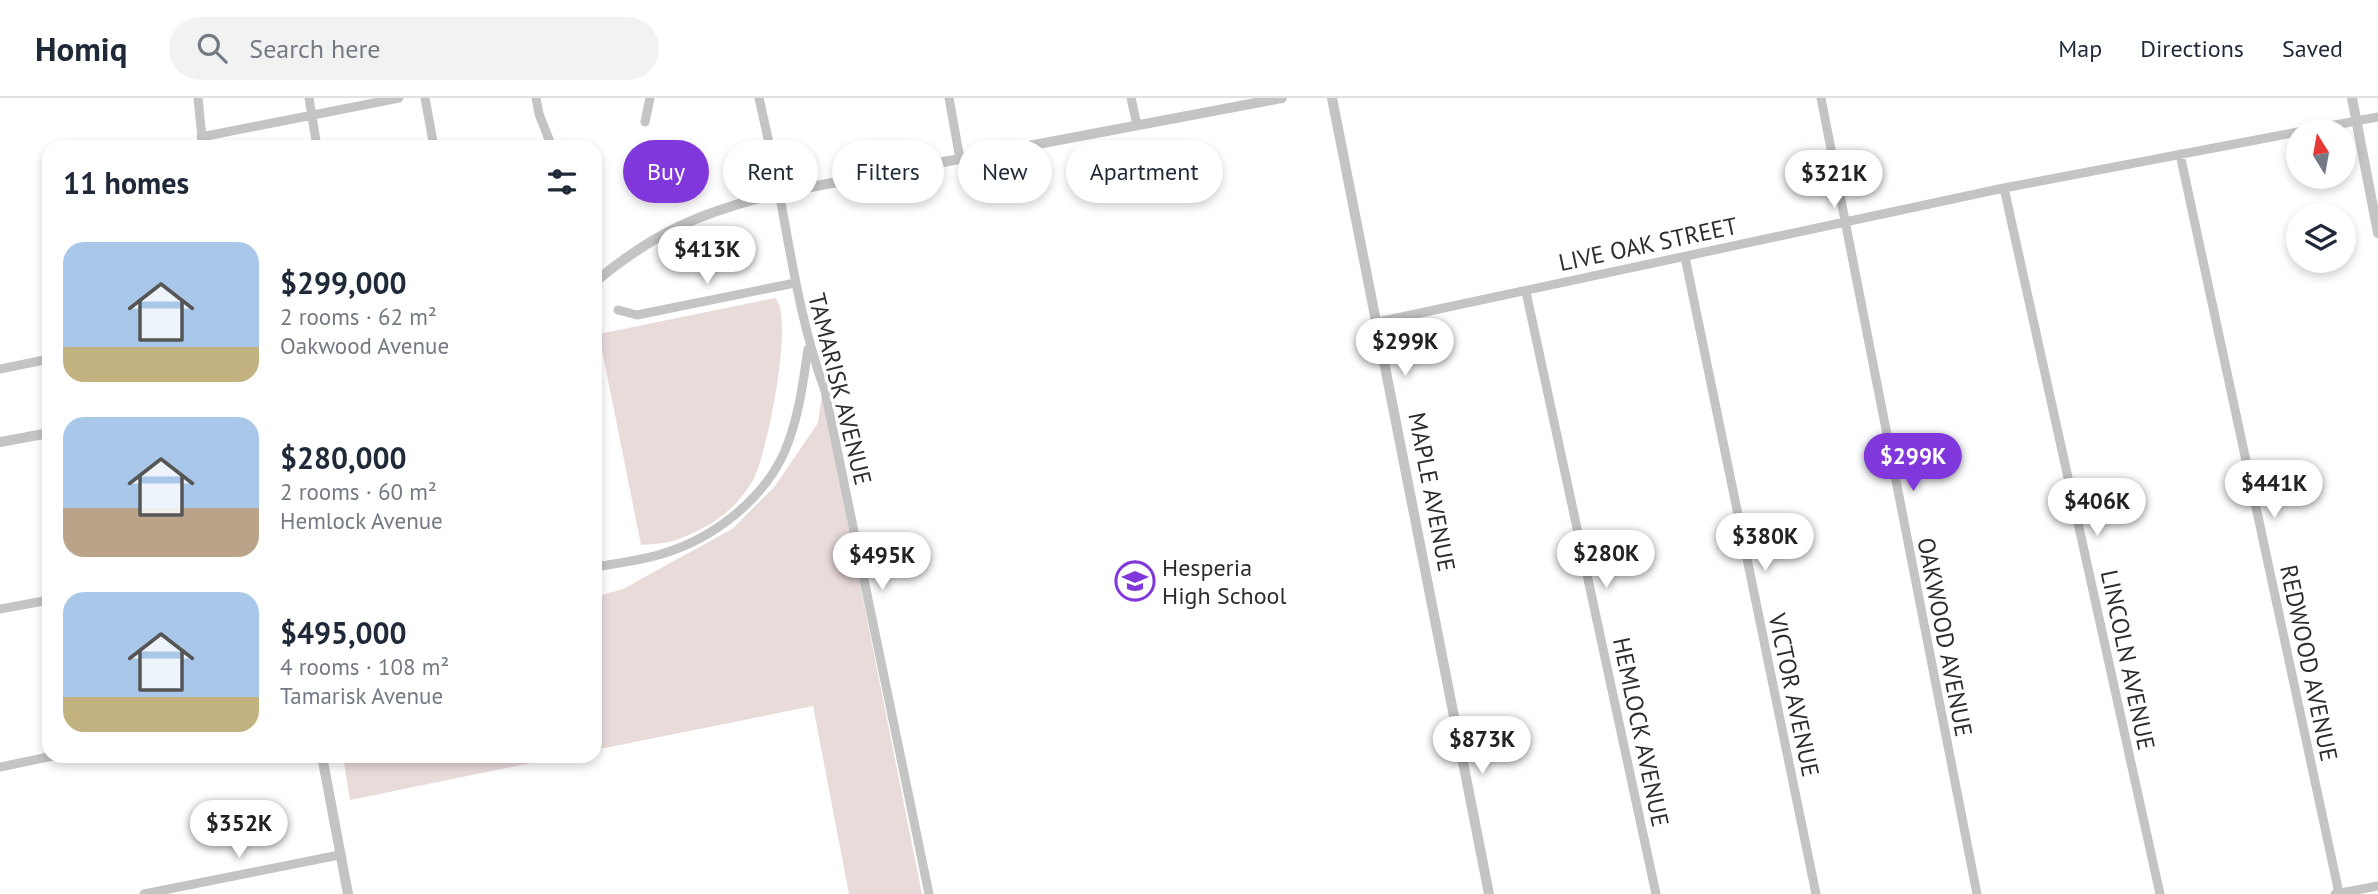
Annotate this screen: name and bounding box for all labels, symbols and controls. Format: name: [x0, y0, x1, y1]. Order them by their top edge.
search box: [169, 17, 659, 80]
text: Homiq: [35, 27, 127, 70]
icon: search: [193, 29, 231, 67]
text: Search here: [249, 32, 380, 65]
text: Map: [2058, 33, 2102, 64]
text: Directions: [2140, 33, 2244, 64]
text: Saved: [2282, 33, 2343, 64]
north arrow: [2286, 119, 2356, 189]
map controls: [2286, 119, 2356, 273]
chip: Buy: [623, 140, 709, 203]
chip: Rent: [723, 140, 818, 203]
chip: Filters: [832, 140, 944, 203]
chip: New: [958, 140, 1052, 203]
chip: Apartment: [1066, 140, 1223, 203]
pin: $321K: [1785, 150, 1883, 210]
text: $321K: [1801, 158, 1867, 187]
text: 11 homes: [63, 163, 189, 202]
icon: filters: [543, 163, 581, 201]
button: layers: [2286, 203, 2356, 273]
street label: LIVE OAK STREET: [1556, 210, 1740, 278]
pin: $413K: [658, 226, 756, 286]
text: $413K: [674, 234, 740, 263]
text: $299,000: [280, 263, 407, 302]
icon: home: [119, 270, 203, 354]
street label: TAMARISK AVENUE: [801, 290, 879, 488]
text: 2 rooms · 62 m²: [280, 302, 437, 331]
pin: $299K: [1356, 318, 1454, 378]
text: $299K: [1372, 326, 1438, 355]
text: Oakwood Avenue: [280, 331, 449, 360]
street label: MAPLE AVENUE: [1401, 410, 1463, 574]
pin: $299K: [1864, 434, 1962, 493]
text: $280,000: [280, 438, 407, 477]
text: $299K: [1880, 441, 1946, 470]
icon: home: [119, 445, 203, 529]
pin: $441K: [2225, 460, 2323, 520]
text: $441K: [2241, 468, 2307, 497]
text: 2 rooms · 60 m²: [280, 477, 437, 506]
pin: $406K: [2048, 478, 2146, 538]
text: $406K: [2064, 486, 2130, 515]
text: Hemlock Avenue: [280, 506, 443, 535]
pin: $380K: [1716, 514, 1814, 573]
text: $380K: [1732, 521, 1798, 550]
pin: $280K: [1557, 531, 1655, 590]
pin: $495K: [833, 532, 931, 592]
street label: OAKWOOD AVENUE: [1910, 535, 1980, 739]
text: $280K: [1573, 538, 1639, 567]
text: $495K: [849, 540, 915, 569]
place label: Hesperia High School: [1162, 552, 1286, 611]
school or university icon: Hesperia High School: [1114, 560, 1156, 602]
street label: REDWOOD AVENUE: [2273, 562, 2345, 764]
street label: LINCOLN AVENUE: [2094, 567, 2162, 753]
street label: VICTOR AVENUE: [1761, 609, 1826, 780]
text: $495,000: [280, 613, 407, 652]
icon: home: [119, 620, 203, 704]
street label: HEMLOCK AVENUE: [1606, 635, 1676, 829]
text: 4 rooms · 108 m²: [280, 652, 449, 681]
text: Tamarisk Avenue: [280, 681, 443, 710]
pin: $873K: [1433, 716, 1531, 776]
text: $873K: [1449, 724, 1515, 753]
pin: $352K: [190, 800, 288, 860]
text: $352K: [206, 808, 272, 837]

